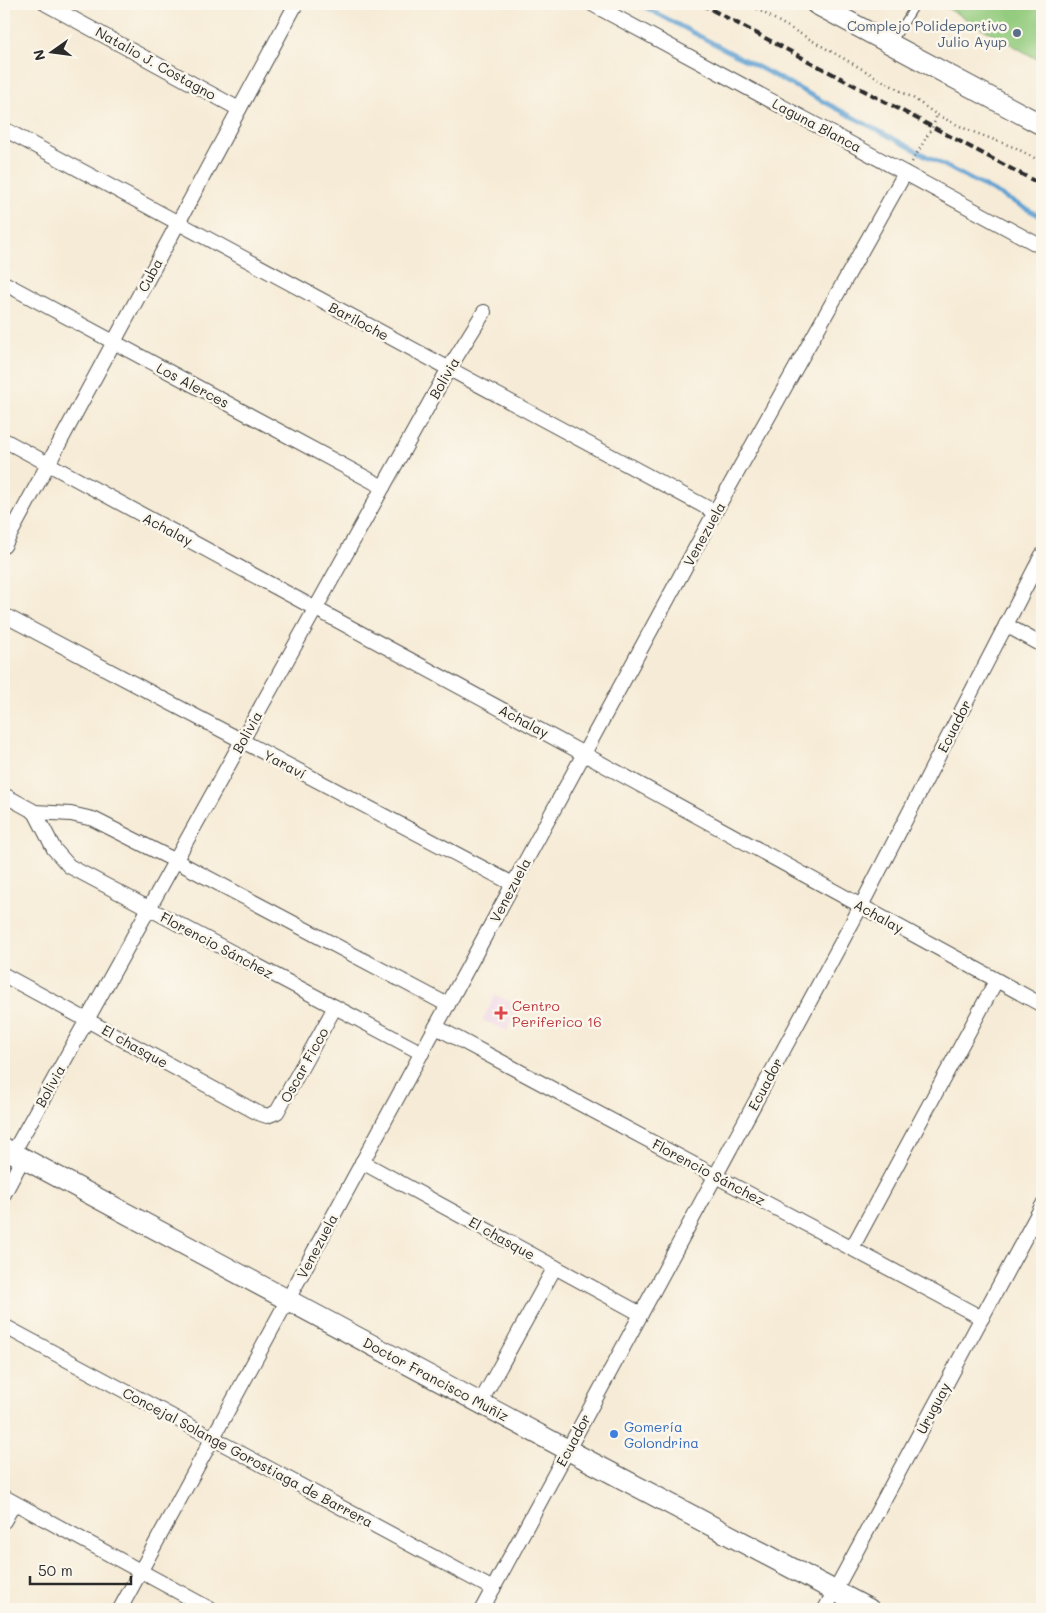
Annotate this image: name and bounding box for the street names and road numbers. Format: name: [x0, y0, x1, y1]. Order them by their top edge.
street label: Natalio J. Costagno: [92, 22, 220, 104]
street label: Laguna Blanca: [769, 93, 865, 157]
street label: Cuba: [133, 255, 167, 295]
street label: Bariloche: [326, 297, 392, 345]
street label: Bolivia: [424, 354, 464, 402]
street label: Los Alerces: [153, 358, 233, 412]
street label: Venezuela: [679, 499, 729, 569]
street label: Achalay: [140, 508, 196, 550]
street label: Ecuador: [933, 696, 975, 756]
street label: Achalay: [496, 700, 552, 742]
street label: Bolivia: [228, 708, 266, 756]
street label: Yaraví: [260, 745, 310, 783]
street label: Venezuela: [485, 854, 535, 926]
street label: Achalay: [851, 895, 907, 937]
street label: Florencio Sánchez: [157, 907, 277, 983]
street label: El chasque: [98, 1020, 172, 1072]
street label: Oscar Ficco: [276, 1024, 332, 1106]
street label: Ecuador: [743, 1054, 787, 1114]
street label: Bolivia: [31, 1062, 69, 1110]
street label: Florencio Sánchez: [649, 1134, 769, 1210]
street label: Venezuela: [292, 1210, 342, 1282]
street label: El chasque: [465, 1212, 539, 1264]
street label: Doctor Francisco Muñiz: [360, 1332, 512, 1426]
street label: Uruguay: [912, 1379, 954, 1437]
street label: Concejal Solange Gorostiaga de Barrera: [119, 1383, 377, 1531]
street label: Ecuador: [551, 1410, 595, 1470]

